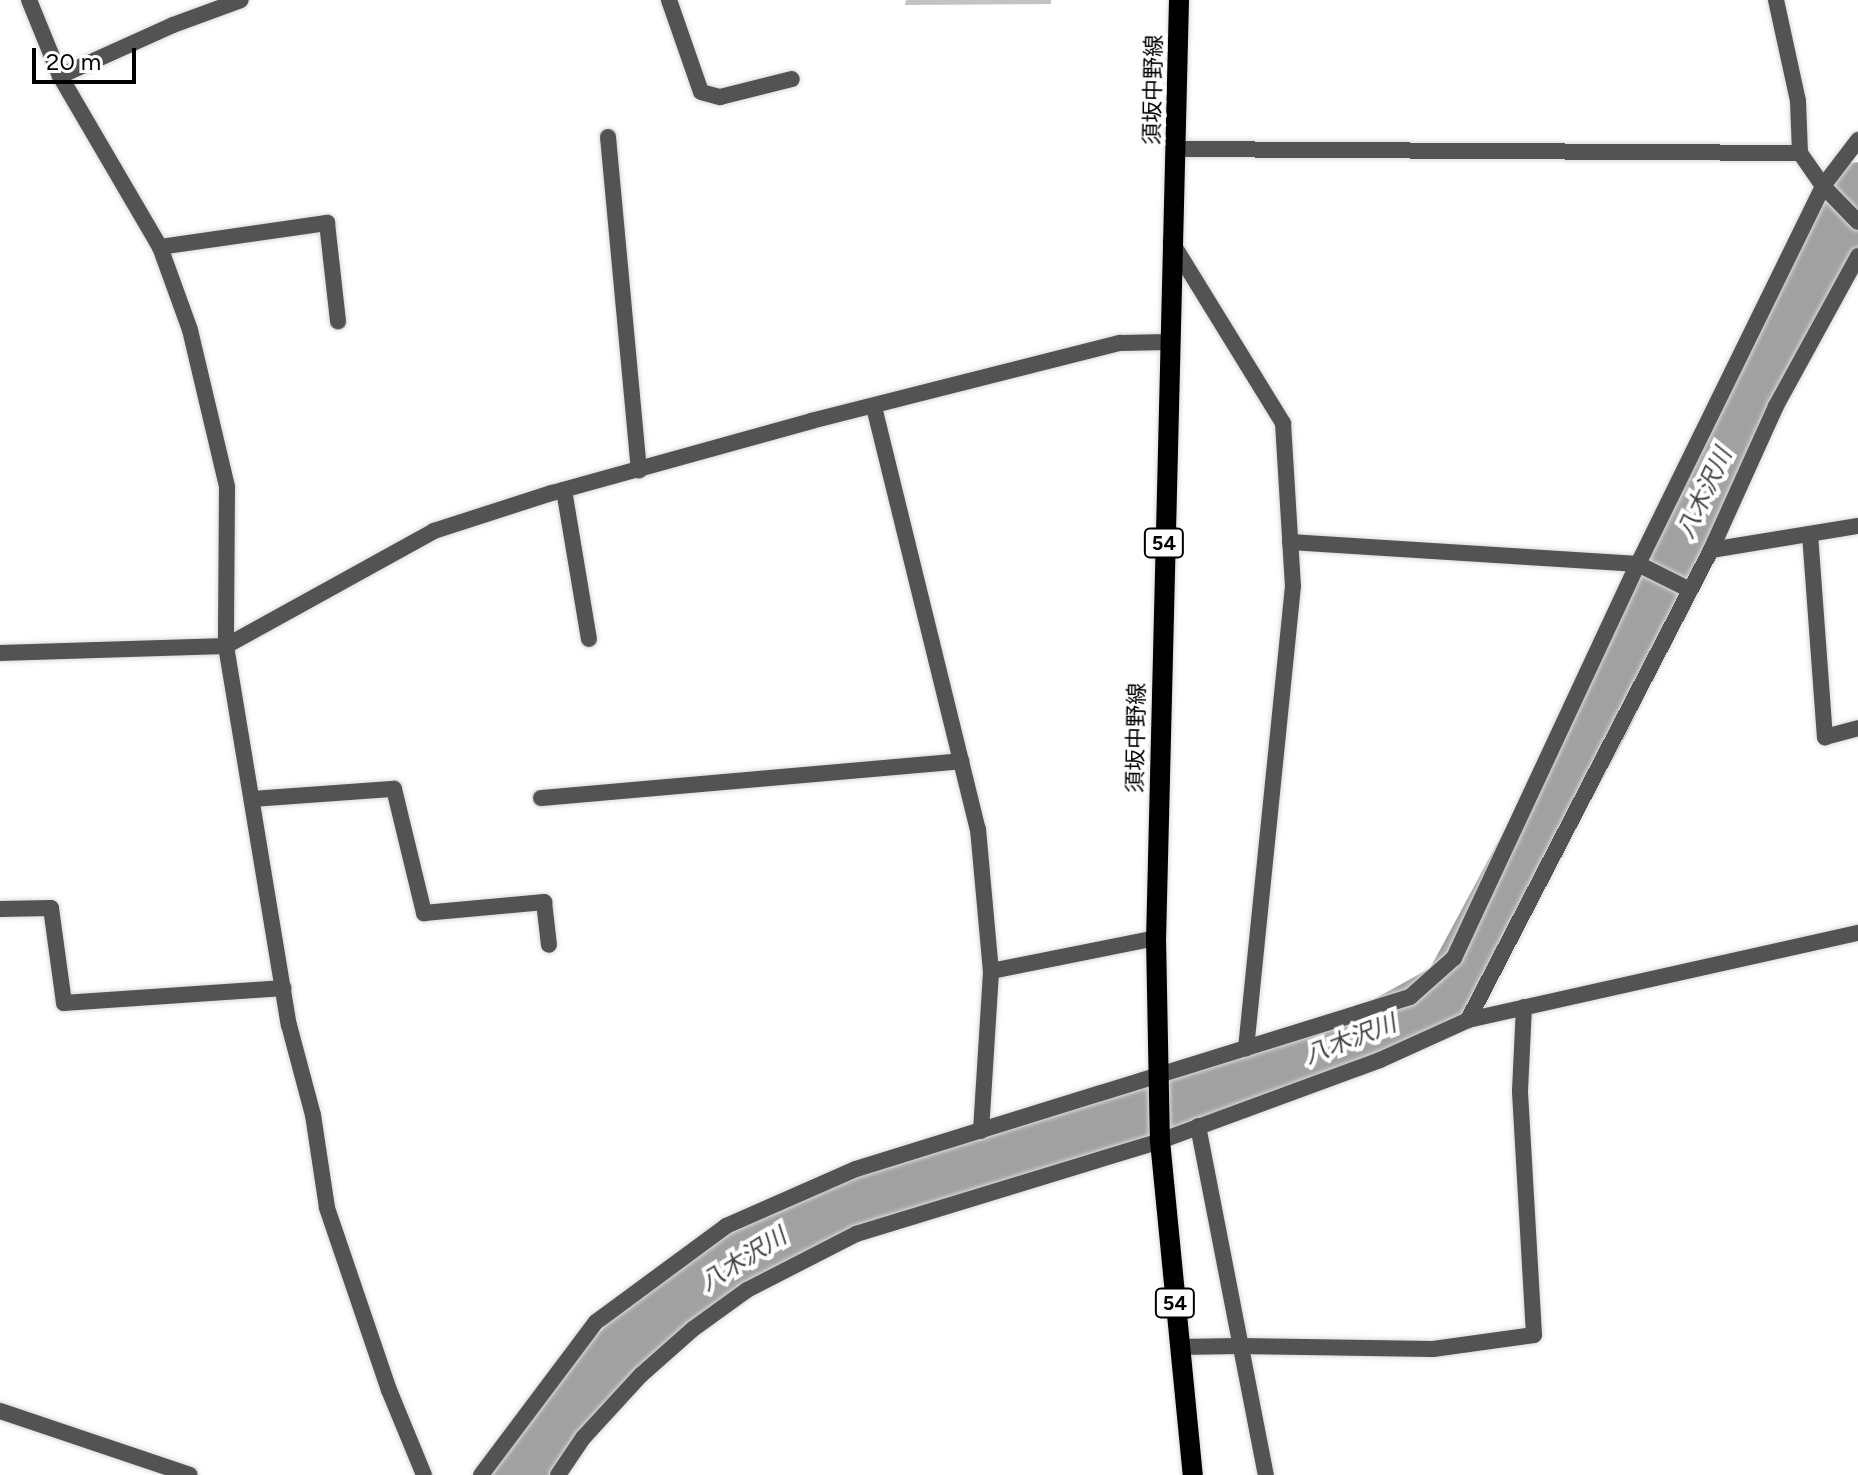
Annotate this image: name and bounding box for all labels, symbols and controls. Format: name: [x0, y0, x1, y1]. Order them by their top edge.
scale bar: [36, 32, 140, 82]
street label: 須坂中野線: [1139, 35, 1167, 145]
text: 20 m: [46, 47, 101, 76]
water label: 八木沢川: [1671, 443, 1737, 543]
road number: 54: [1142, 527, 1186, 559]
street label: 須坂中野線: [1122, 683, 1150, 793]
water label: 八木沢川: [1300, 1008, 1400, 1070]
water label: 八木沢川: [695, 1221, 791, 1297]
road number: 54: [1153, 1287, 1197, 1319]

